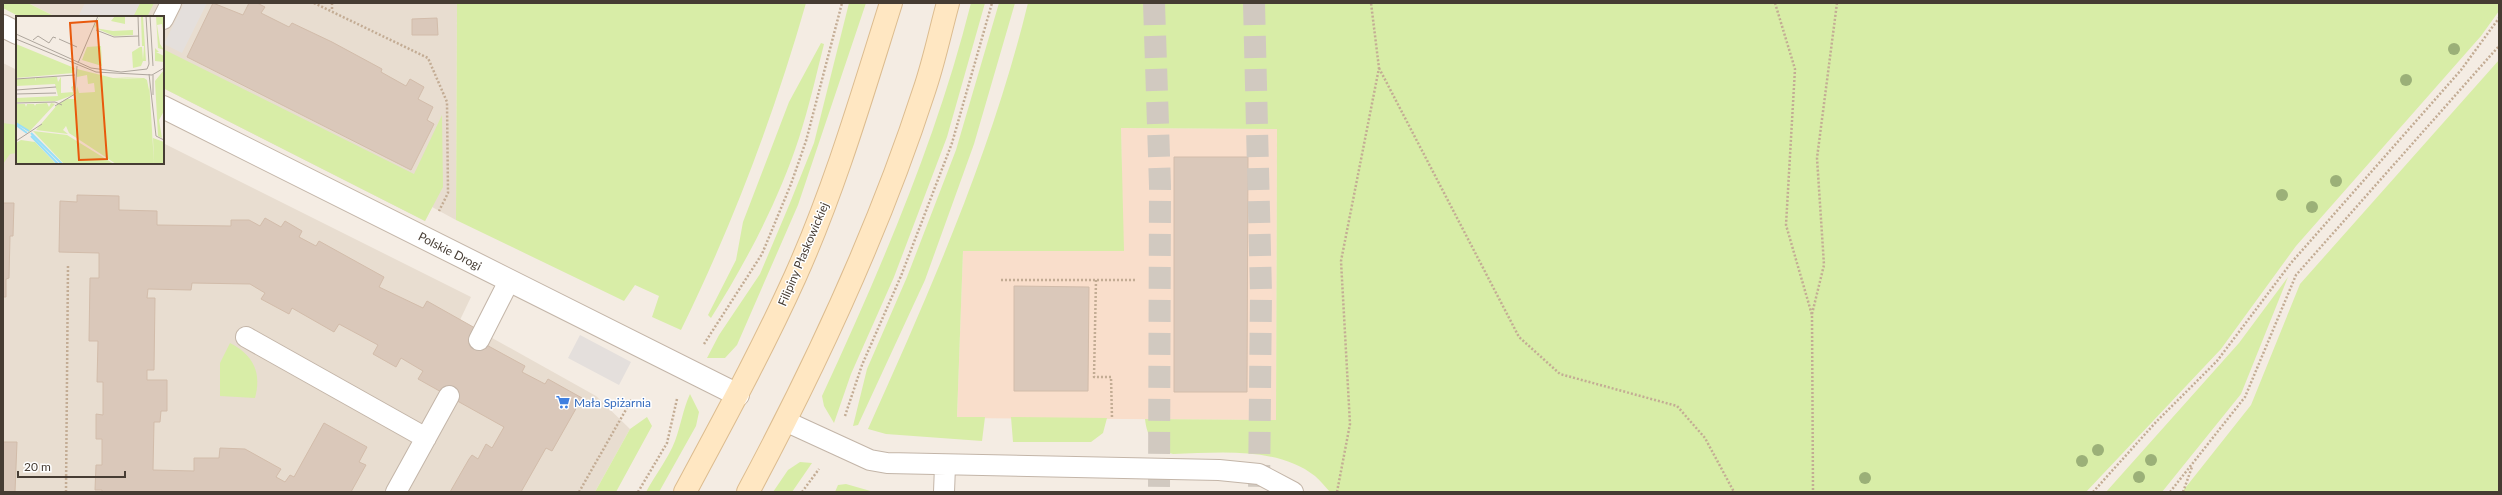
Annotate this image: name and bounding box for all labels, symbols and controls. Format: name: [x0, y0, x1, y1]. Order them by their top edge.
inset map: [16, 16, 164, 164]
street label: Filipiny Płaskowickiej: [774, 200, 832, 308]
street label: Polskie Drogi: [416, 229, 484, 273]
supermarket icon: Mała Spiżarnia: [555, 394, 571, 410]
place label: Mała Spiżarnia: [574, 395, 651, 410]
scale bar: [18, 453, 125, 479]
text: 20 m: [24, 459, 51, 474]

